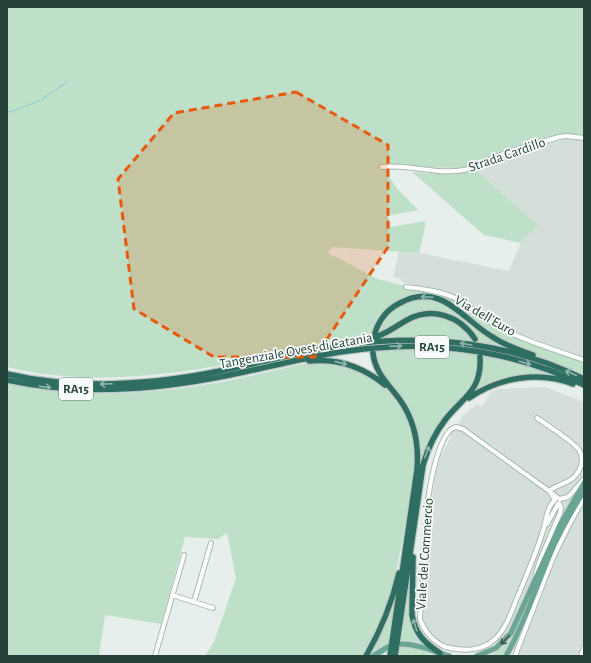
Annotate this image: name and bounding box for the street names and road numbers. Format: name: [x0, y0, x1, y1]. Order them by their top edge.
street label: Strada Cardillo: [467, 135, 547, 175]
street label: Via dell'Euro: [452, 293, 518, 339]
street label: Tangenziale Ovest di Catania: [218, 331, 374, 371]
road number: RA15: [415, 336, 449, 358]
road number: RA15: [59, 378, 93, 400]
street label: Viale del Commercio: [414, 497, 436, 610]

